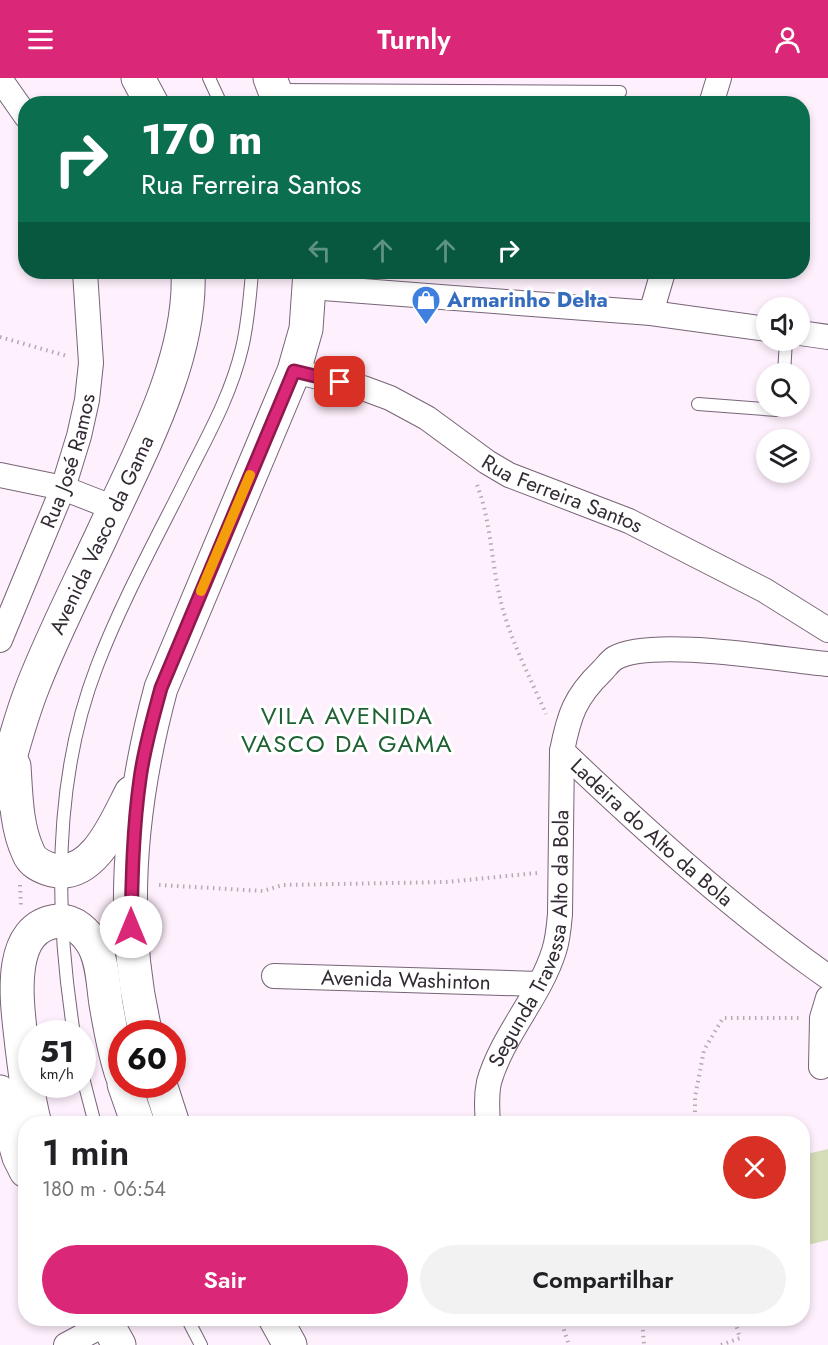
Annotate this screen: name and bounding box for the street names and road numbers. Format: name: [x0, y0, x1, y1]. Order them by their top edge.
street label: Rua José Ramos: [33, 392, 103, 533]
street label: Avenida Vasco da Gama: [42, 431, 161, 639]
street label: Rua Ferreira Santos: [476, 447, 648, 540]
street label: Ladeira do Alto da Bola: [564, 752, 740, 914]
street label: Segunda Travessa Alto da Bola: [481, 810, 576, 1072]
street label: Avenida Washinton: [321, 962, 491, 998]

